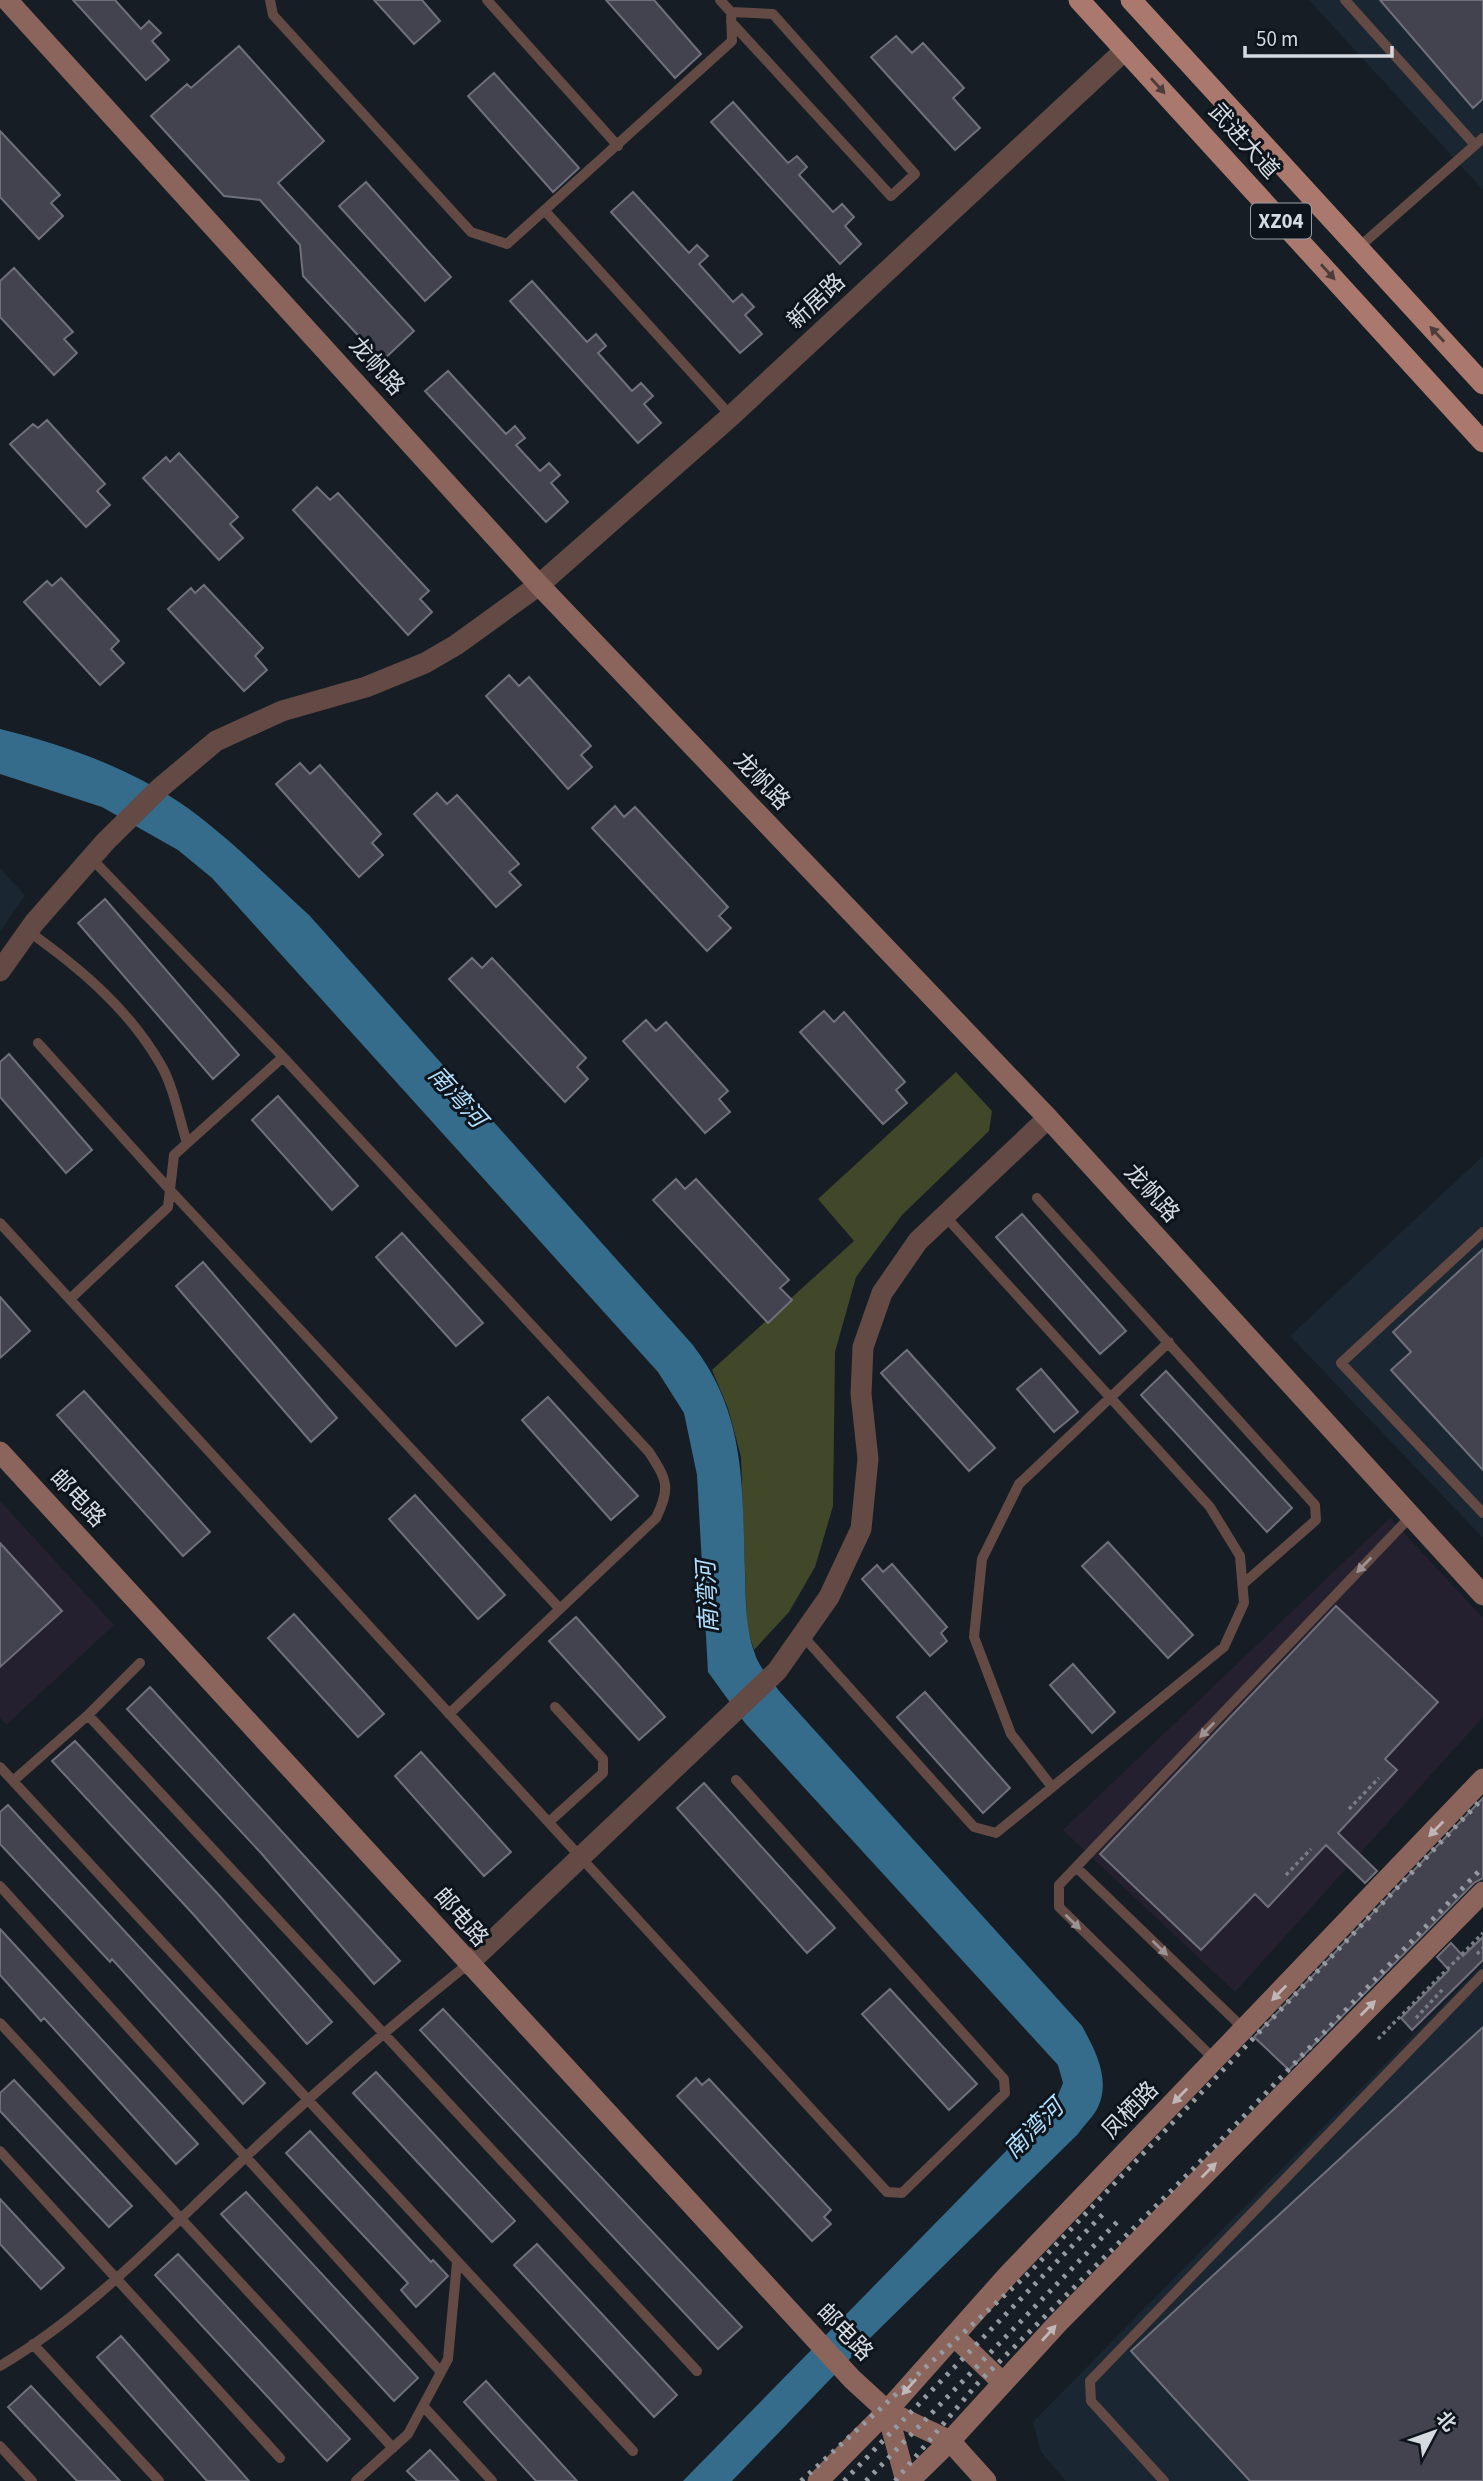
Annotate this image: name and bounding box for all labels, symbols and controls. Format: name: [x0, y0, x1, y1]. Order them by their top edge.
scale bar: [1245, 14, 1392, 58]
text: 50 m: [1256, 24, 1298, 54]
one-way arrow: [1150, 77, 1166, 95]
street label: 武进大道: [1201, 96, 1287, 186]
road number: XZ04: [1251, 204, 1311, 238]
one-way arrow: [1320, 263, 1336, 281]
street label: 新居路: [780, 265, 852, 337]
one-way arrow: [1429, 325, 1445, 343]
street label: 龙帆路: [342, 329, 412, 403]
street label: 龙帆路: [726, 745, 798, 817]
water label: 南湾河: [420, 1059, 497, 1138]
street label: 龙帆路: [1117, 1156, 1187, 1230]
street label: 邮电路: [42, 1462, 114, 1534]
water label: 南湾河: [688, 1556, 727, 1634]
one-way arrow: [1356, 1556, 1372, 1573]
one-way arrow: [1198, 1721, 1215, 1738]
one-way arrow: [1428, 1820, 1444, 1837]
street label: 邮电路: [426, 1880, 496, 1954]
one-way arrow: [1065, 1913, 1082, 1930]
one-way arrow: [1151, 1940, 1168, 1956]
one-way arrow: [1271, 1984, 1287, 2001]
one-way arrow: [1360, 2000, 1377, 2017]
street label: 凤栖路: [1094, 2074, 1166, 2146]
one-way arrow: [1172, 2087, 1188, 2104]
water label: 南湾河: [996, 2088, 1075, 2167]
one-way arrow: [1200, 2162, 1217, 2179]
street label: 邮电路: [809, 2296, 881, 2368]
one-way arrow: [1041, 2324, 1057, 2342]
one-way arrow: [901, 2378, 917, 2395]
north arrow: [1399, 2397, 1469, 2467]
text: 北: [1429, 2406, 1462, 2438]

